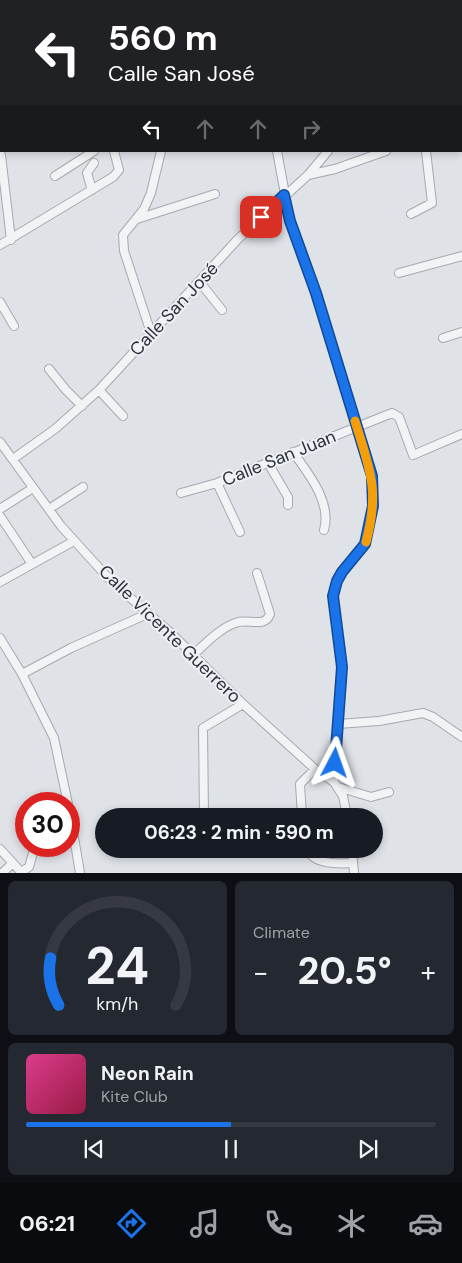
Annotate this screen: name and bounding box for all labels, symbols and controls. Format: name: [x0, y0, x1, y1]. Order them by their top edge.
text: 560 m: [108, 15, 218, 61]
icon: left: [25, 20, 90, 85]
text: Calle San José: [108, 59, 255, 88]
icon: left: [138, 115, 166, 143]
icon: ahead: [191, 115, 219, 143]
icon: ahead: [244, 115, 272, 143]
icon: right: [297, 115, 325, 143]
pin: [240, 196, 282, 238]
icon: arrive: [247, 203, 275, 231]
street label: Calle San José: [124, 257, 224, 361]
street label: Calle San Juan: [219, 424, 339, 492]
street label: Calle Vicente Guerrero: [94, 560, 246, 708]
position arrow: [308, 736, 360, 788]
speed limit sign: 30: [15, 792, 80, 857]
text: 06:23 · 2 min · 590 m: [144, 820, 334, 845]
text: Climate: [253, 922, 310, 943]
text: 24: [86, 932, 149, 1000]
text: 20.5°: [297, 946, 392, 996]
text: −: [253, 954, 268, 991]
text: +: [421, 954, 436, 991]
text: km/h: [96, 992, 139, 1016]
text: Neon Rain: [101, 1061, 194, 1086]
text: Kite Club: [101, 1086, 168, 1107]
icon: previous: [80, 1135, 108, 1163]
icon: pause: [217, 1135, 245, 1163]
icon: next: [354, 1135, 382, 1163]
icon: directions: [114, 1206, 149, 1241]
icon: music: [187, 1206, 222, 1241]
icon: phone: [261, 1206, 296, 1241]
icon: climate: [334, 1206, 369, 1241]
icon: car: [408, 1206, 443, 1241]
text: 06:21: [19, 1209, 75, 1238]

